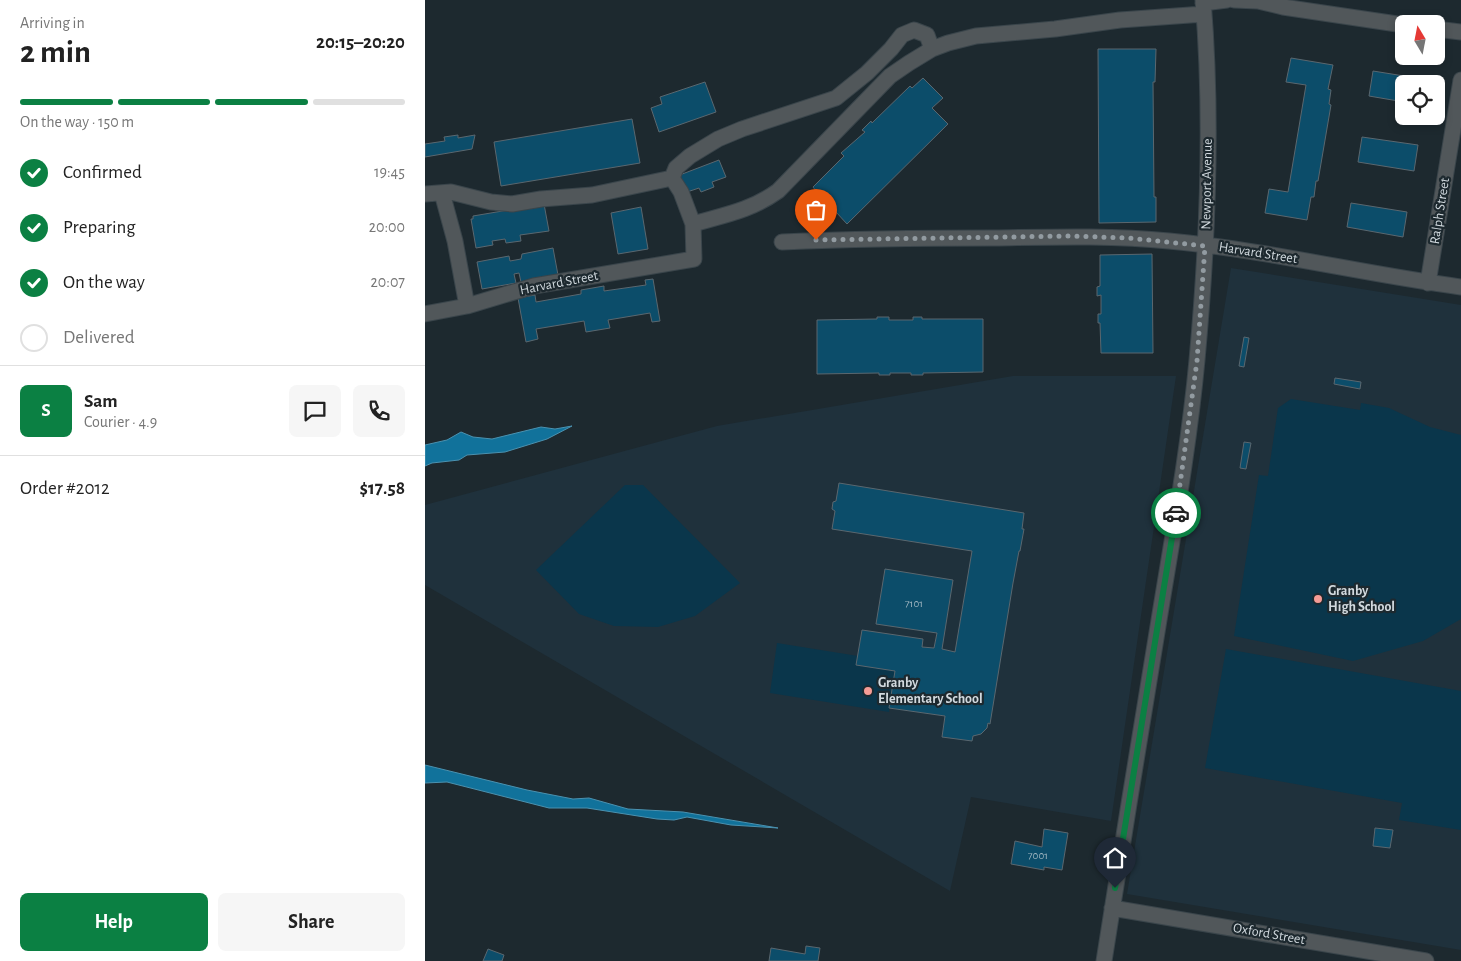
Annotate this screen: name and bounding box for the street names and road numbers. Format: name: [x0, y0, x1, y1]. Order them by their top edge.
street label: Newport Avenue: [1199, 138, 1215, 230]
street label: Ralph Street: [1428, 176, 1452, 245]
street label: Harvard Street: [1218, 240, 1299, 266]
street label: Harvard Street: [519, 268, 600, 297]
street label: Oxford Street: [1232, 921, 1307, 947]

